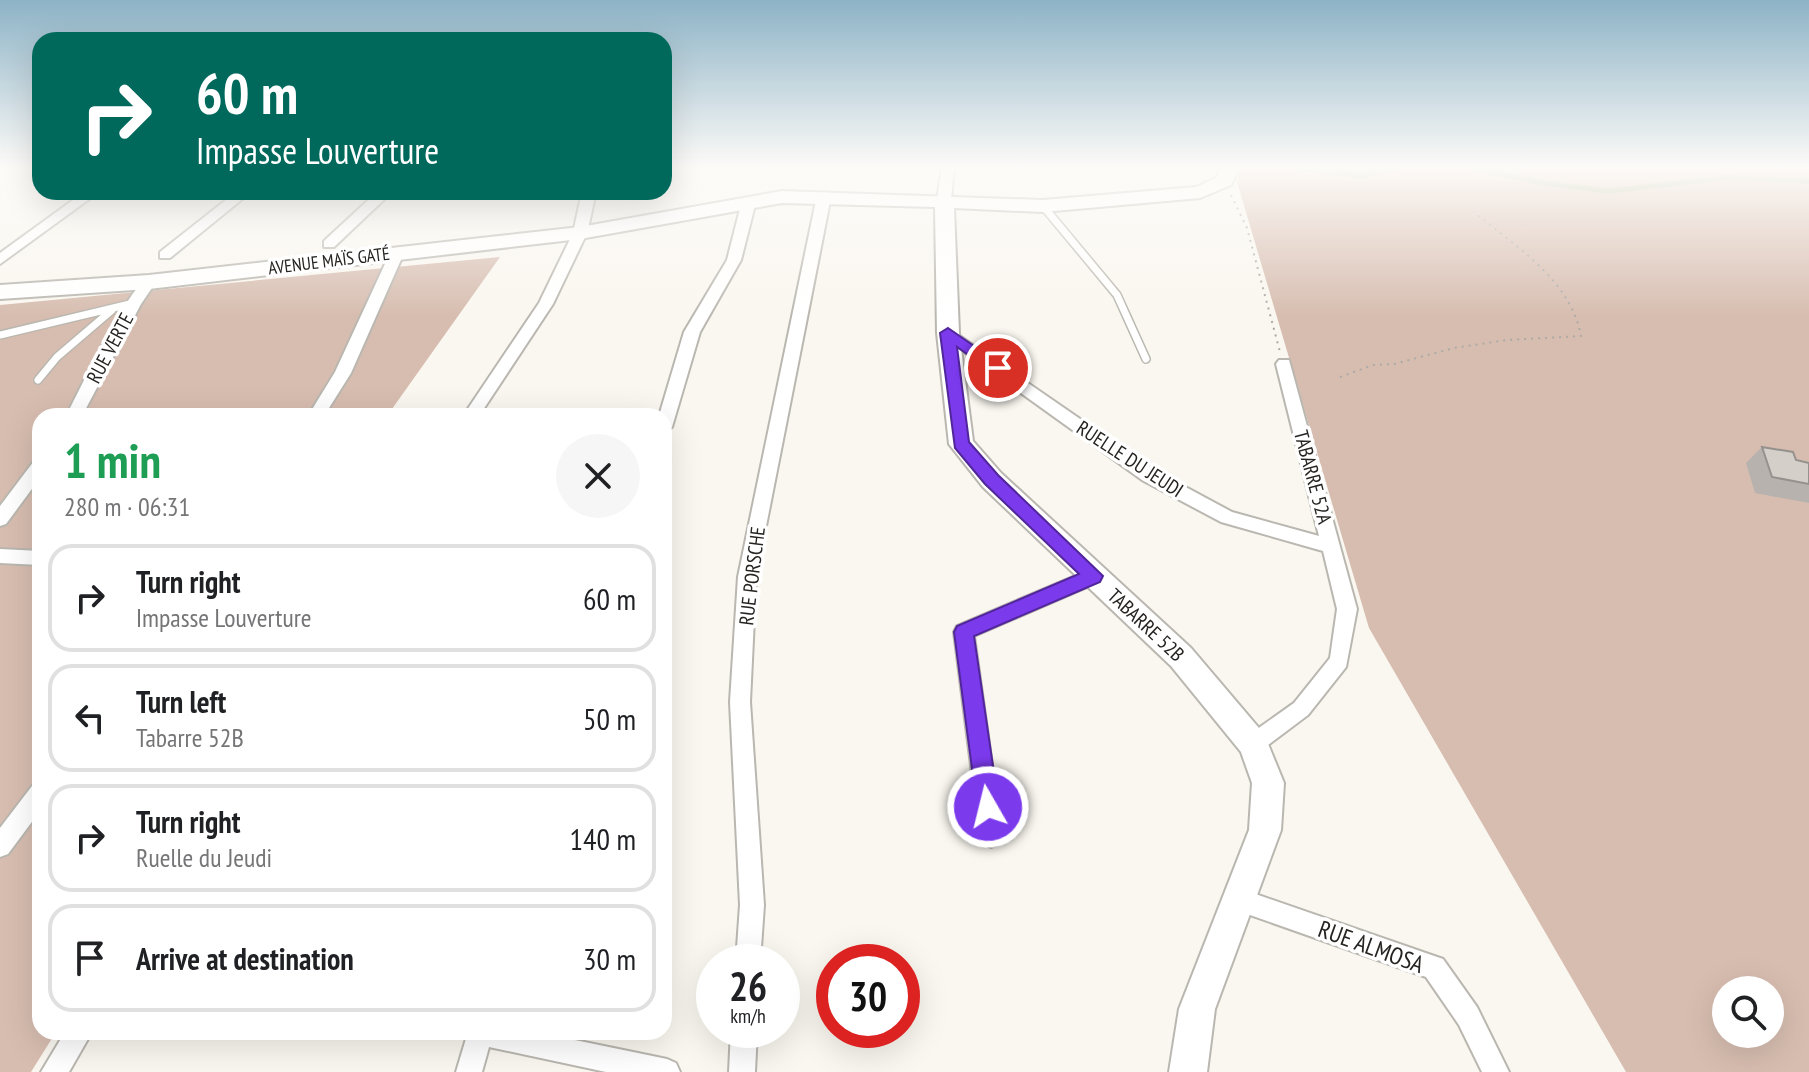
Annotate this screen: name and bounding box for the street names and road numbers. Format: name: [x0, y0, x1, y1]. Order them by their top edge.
street label: AVENUE MAÏS GATÉ: [267, 242, 391, 279]
street label: RUE VERTE: [81, 308, 139, 388]
street label: RUELLE DU JEUDI: [1072, 415, 1188, 503]
street label: TABARRE 52A: [1288, 427, 1338, 527]
street label: RUE PORSCHE: [733, 525, 771, 627]
street label: TABARRE 52B: [1102, 583, 1190, 667]
street label: RUE ALMOSA: [1314, 913, 1429, 980]

